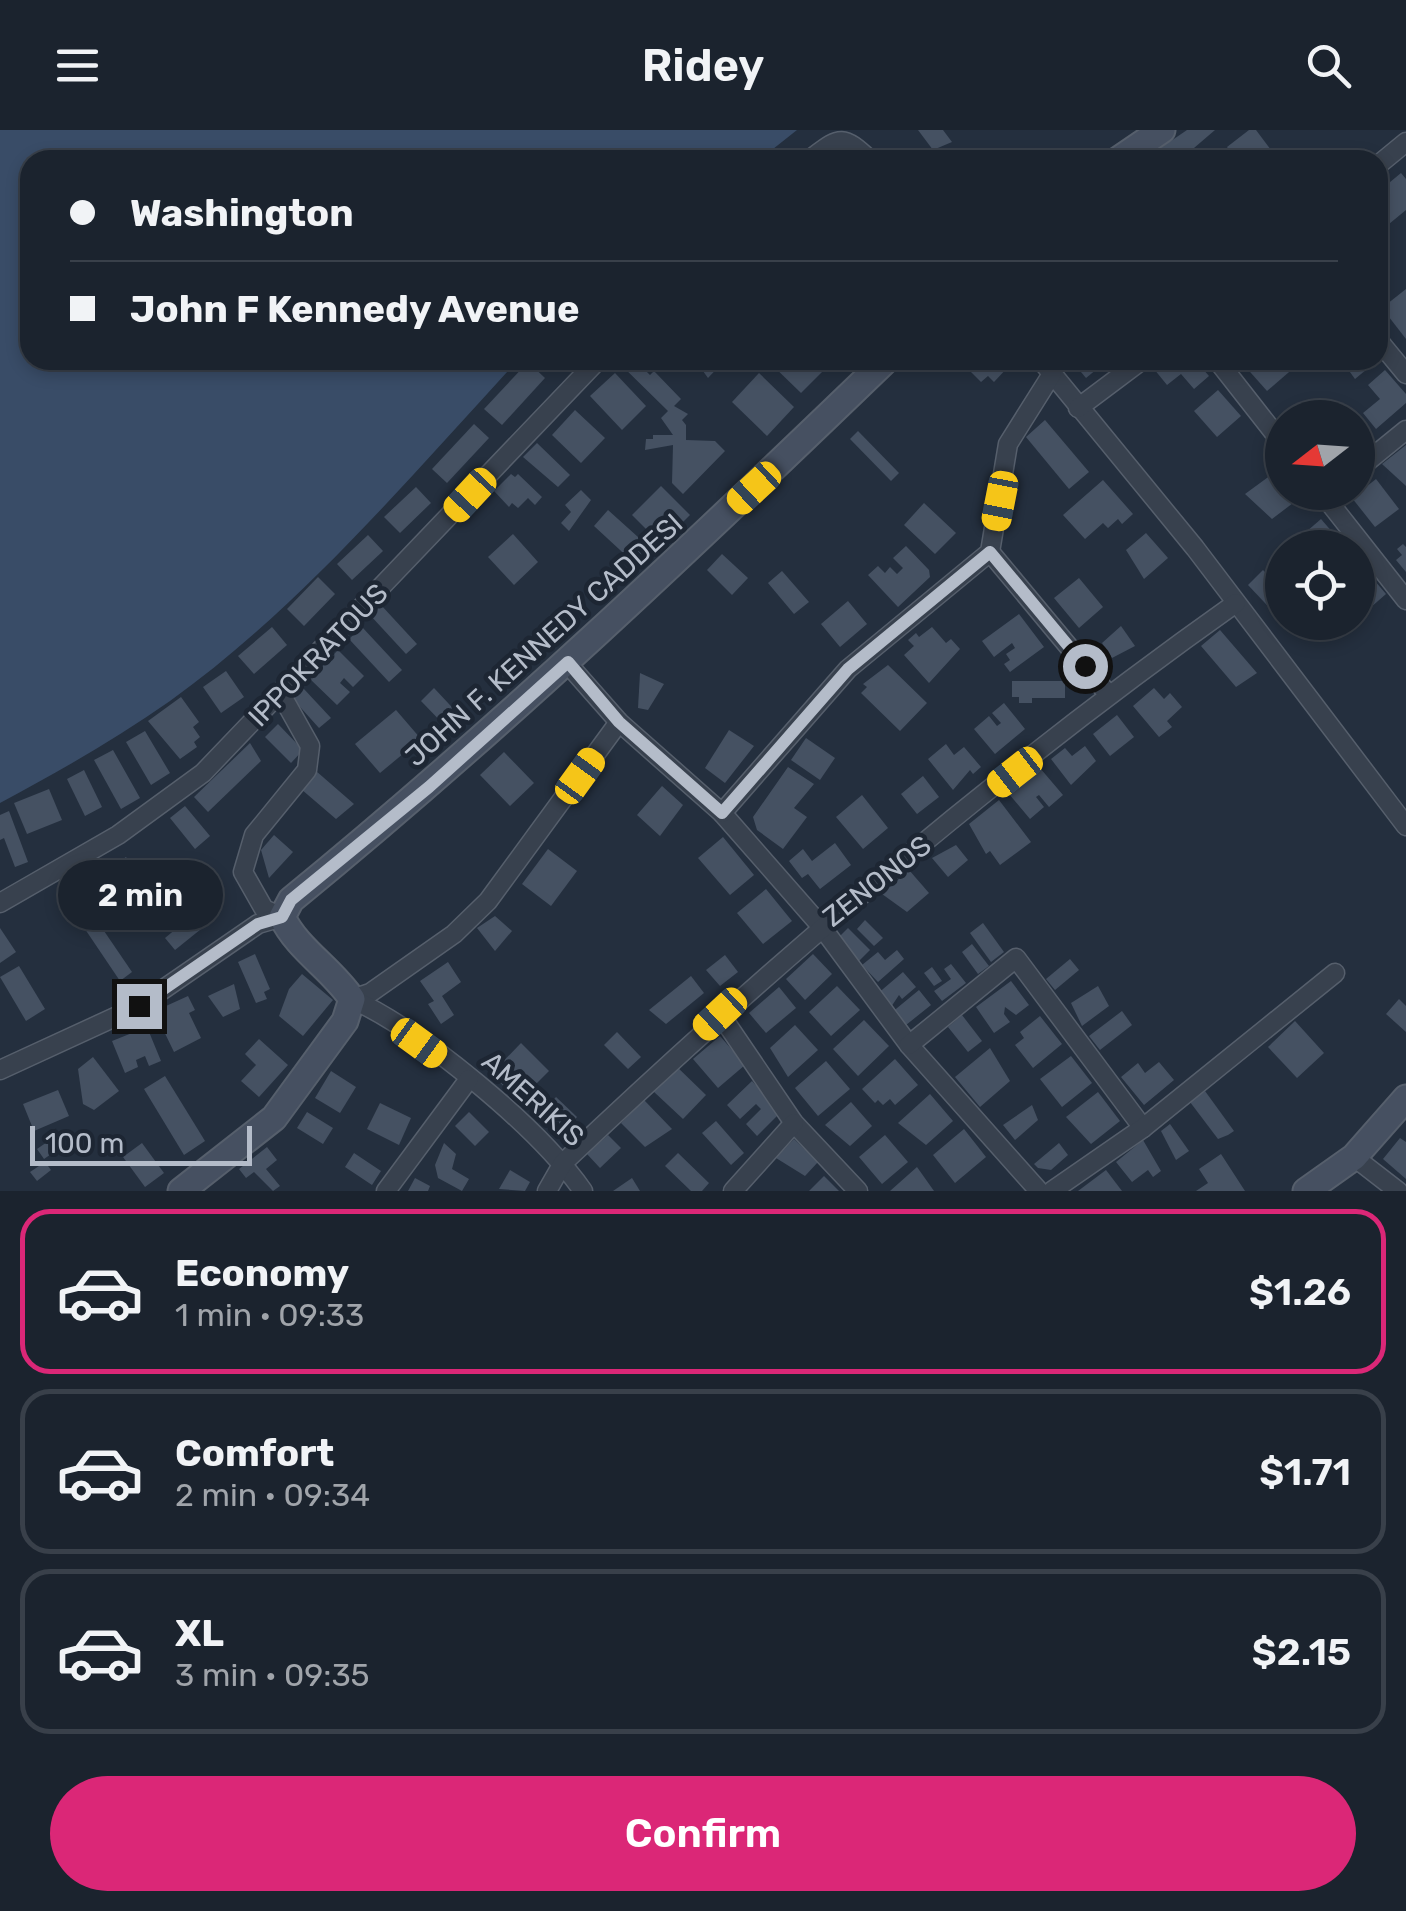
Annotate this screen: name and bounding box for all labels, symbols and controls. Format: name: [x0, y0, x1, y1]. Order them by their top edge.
icon: menu: [50, 38, 105, 93]
icon: search: [1301, 38, 1356, 93]
text: Ridey: [642, 39, 764, 92]
text: Washington: [130, 190, 354, 236]
text: John F Kennedy Avenue: [130, 286, 579, 332]
north arrow: [1265, 400, 1375, 510]
map controls: [1265, 400, 1375, 640]
car: [722, 457, 786, 519]
car: [439, 463, 501, 527]
car: [980, 469, 1020, 533]
street label: JOHN F. KENNEDY CADDESI: [399, 507, 689, 773]
button: locate: [1265, 530, 1375, 640]
street label: IPPOKRATOUS: [241, 577, 395, 733]
route start: [1063, 644, 1108, 689]
car: [982, 742, 1048, 802]
car: [550, 743, 610, 809]
street label: ZENONOS: [816, 829, 938, 933]
callout: 2 min: [56, 861, 222, 931]
text: 2 min: [98, 876, 183, 914]
car: [688, 983, 752, 1045]
route end: [117, 984, 162, 1029]
car: [386, 1013, 452, 1073]
street label: AMERIKIS: [475, 1045, 591, 1153]
scale bar: [30, 1121, 252, 1166]
text: 100 m: [45, 1127, 124, 1160]
icon: car: [55, 1247, 145, 1337]
text: Economy: [175, 1250, 349, 1296]
text: $1.26: [1249, 1269, 1351, 1315]
text: 1 min · 09:33: [175, 1296, 364, 1334]
icon: car: [55, 1427, 145, 1517]
text: Comfort: [175, 1430, 334, 1476]
text: $1.71: [1259, 1449, 1351, 1495]
text: 2 min · 09:34: [175, 1476, 370, 1514]
icon: car: [55, 1607, 145, 1697]
text: XL: [175, 1610, 224, 1656]
text: $2.15: [1252, 1629, 1351, 1675]
text: 3 min · 09:35: [175, 1656, 370, 1694]
button: Confirm: [50, 1776, 1356, 1891]

